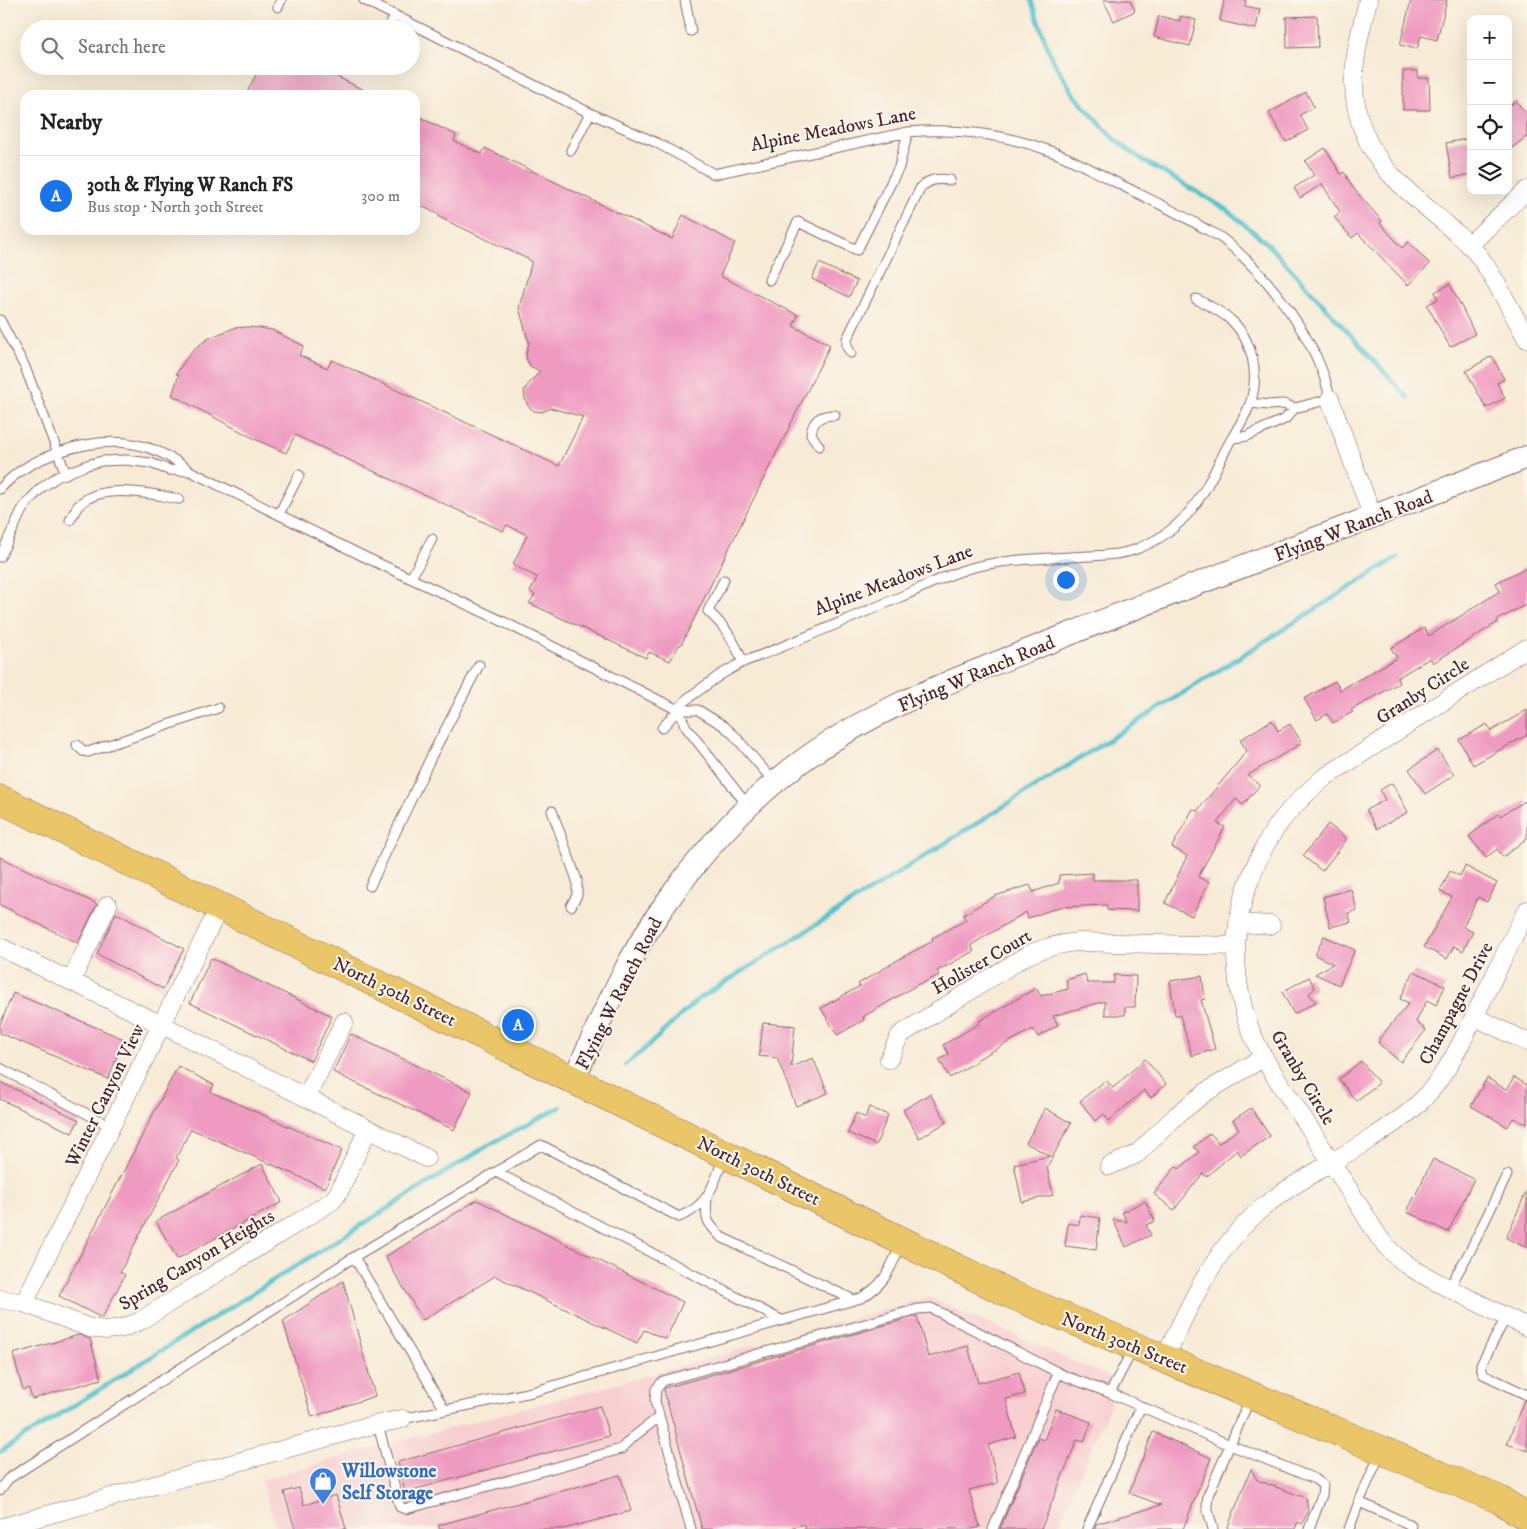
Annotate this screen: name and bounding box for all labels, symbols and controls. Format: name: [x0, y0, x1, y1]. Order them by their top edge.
map controls: [1467, 15, 1512, 195]
button: +: [1467, 15, 1512, 60]
search box: [20, 20, 420, 75]
icon: search: [38, 34, 66, 62]
text: Search here: [78, 36, 166, 59]
button: −: [1467, 60, 1512, 105]
street label: Alpine Meadows Lane: [749, 102, 918, 157]
button: locate: [1467, 105, 1512, 150]
text: Nearby: [40, 110, 102, 136]
button: layers: [1467, 150, 1512, 195]
text: 30th & Flying W Ranch FS: [87, 174, 293, 197]
text: A: [51, 186, 61, 206]
text: 300 m: [361, 186, 400, 206]
text: Bus stop · North 30th Street: [87, 197, 263, 217]
street label: Flying W Ranch Road: [1271, 485, 1437, 567]
street label: Alpine Meadows Lane: [811, 540, 976, 621]
your location: [1053, 567, 1079, 593]
street label: Flying W Ranch Road: [895, 631, 1059, 718]
street label: Granby Circle: [1372, 653, 1474, 730]
street label: Flying W Ranch Road: [571, 913, 668, 1074]
street label: Holister Court: [928, 925, 1036, 1000]
street label: Champagne Drive: [1414, 938, 1498, 1069]
street label: North 30th Street: [329, 953, 460, 1032]
pin: A: [502, 1006, 534, 1044]
street label: Winter Canyon View: [60, 1020, 150, 1172]
street label: Granby Circle: [1265, 1026, 1340, 1129]
street label: North 30th Street: [693, 1132, 824, 1211]
street label: Spring Canyon Heights: [115, 1205, 279, 1316]
street label: North 30th Street: [1058, 1308, 1191, 1379]
place label: Willowstone Self Storage: [341, 1460, 437, 1505]
shop icon: Willowstone Self Storage: [308, 1466, 338, 1505]

